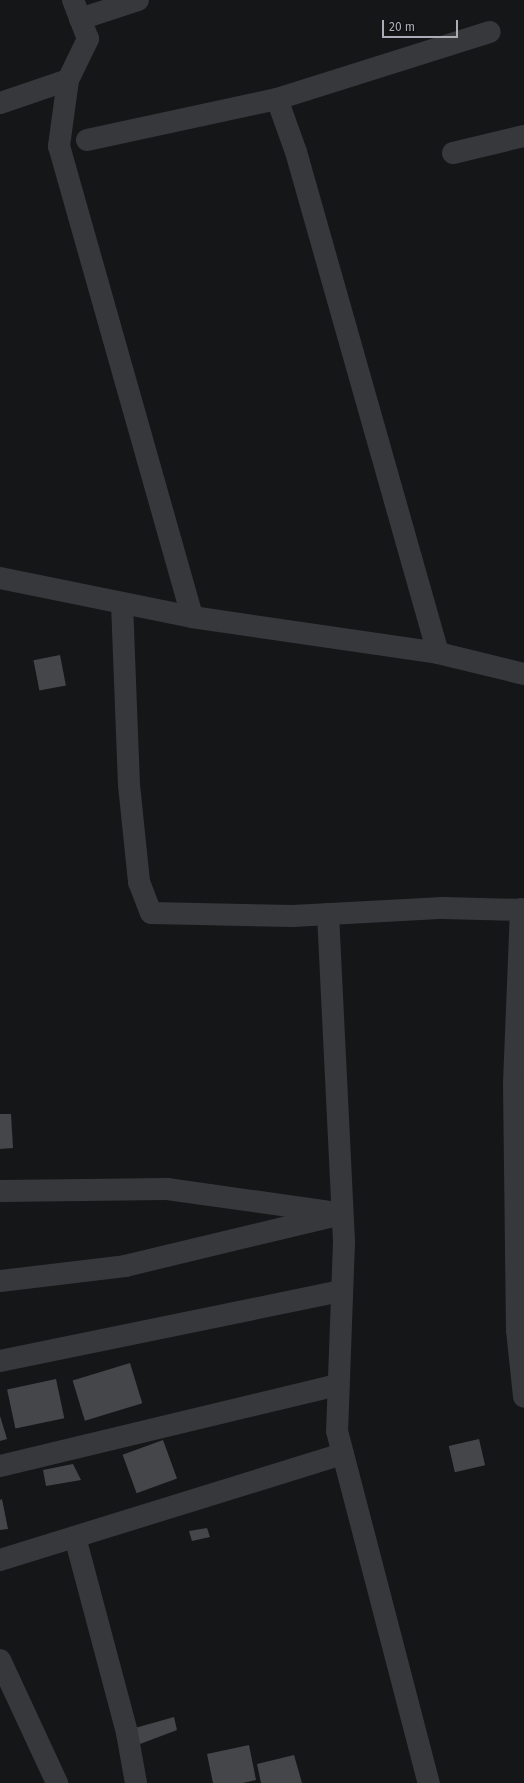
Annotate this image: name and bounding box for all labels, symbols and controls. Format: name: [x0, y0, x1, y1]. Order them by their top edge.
scale bar: [384, 12, 460, 38]
text: 20 m: [389, 20, 415, 34]

